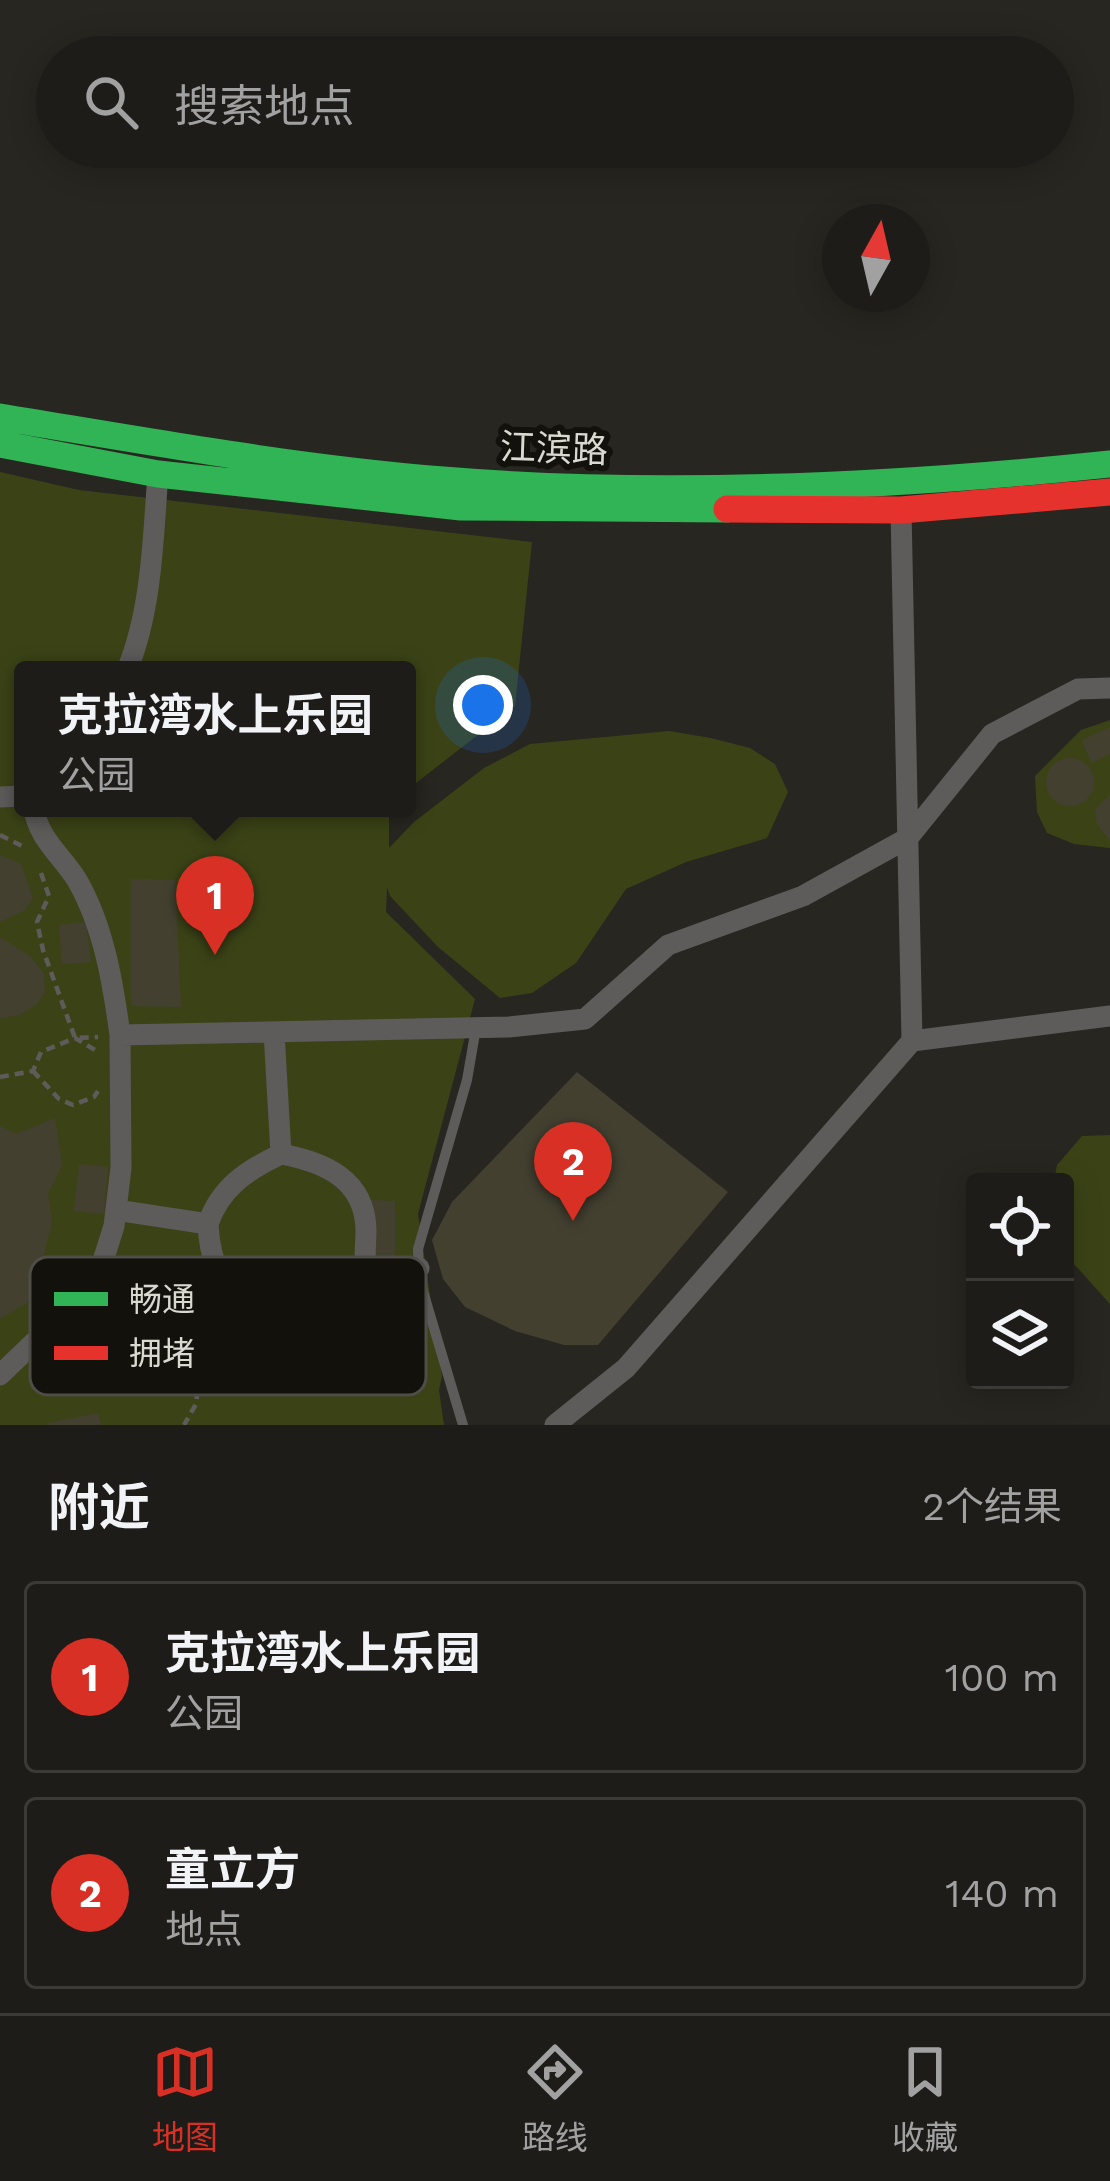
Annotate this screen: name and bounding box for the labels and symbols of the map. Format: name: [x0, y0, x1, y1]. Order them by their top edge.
north arrow: [822, 204, 930, 312]
street label: 江滨路: [499, 426, 609, 472]
your location: [453, 675, 513, 735]
pin: 1: [176, 856, 254, 955]
pin: 2: [534, 1122, 612, 1221]
legend: [30, 1257, 426, 1395]
text: 畅通: [129, 1280, 195, 1319]
text: 拥堵: [129, 1334, 195, 1373]

